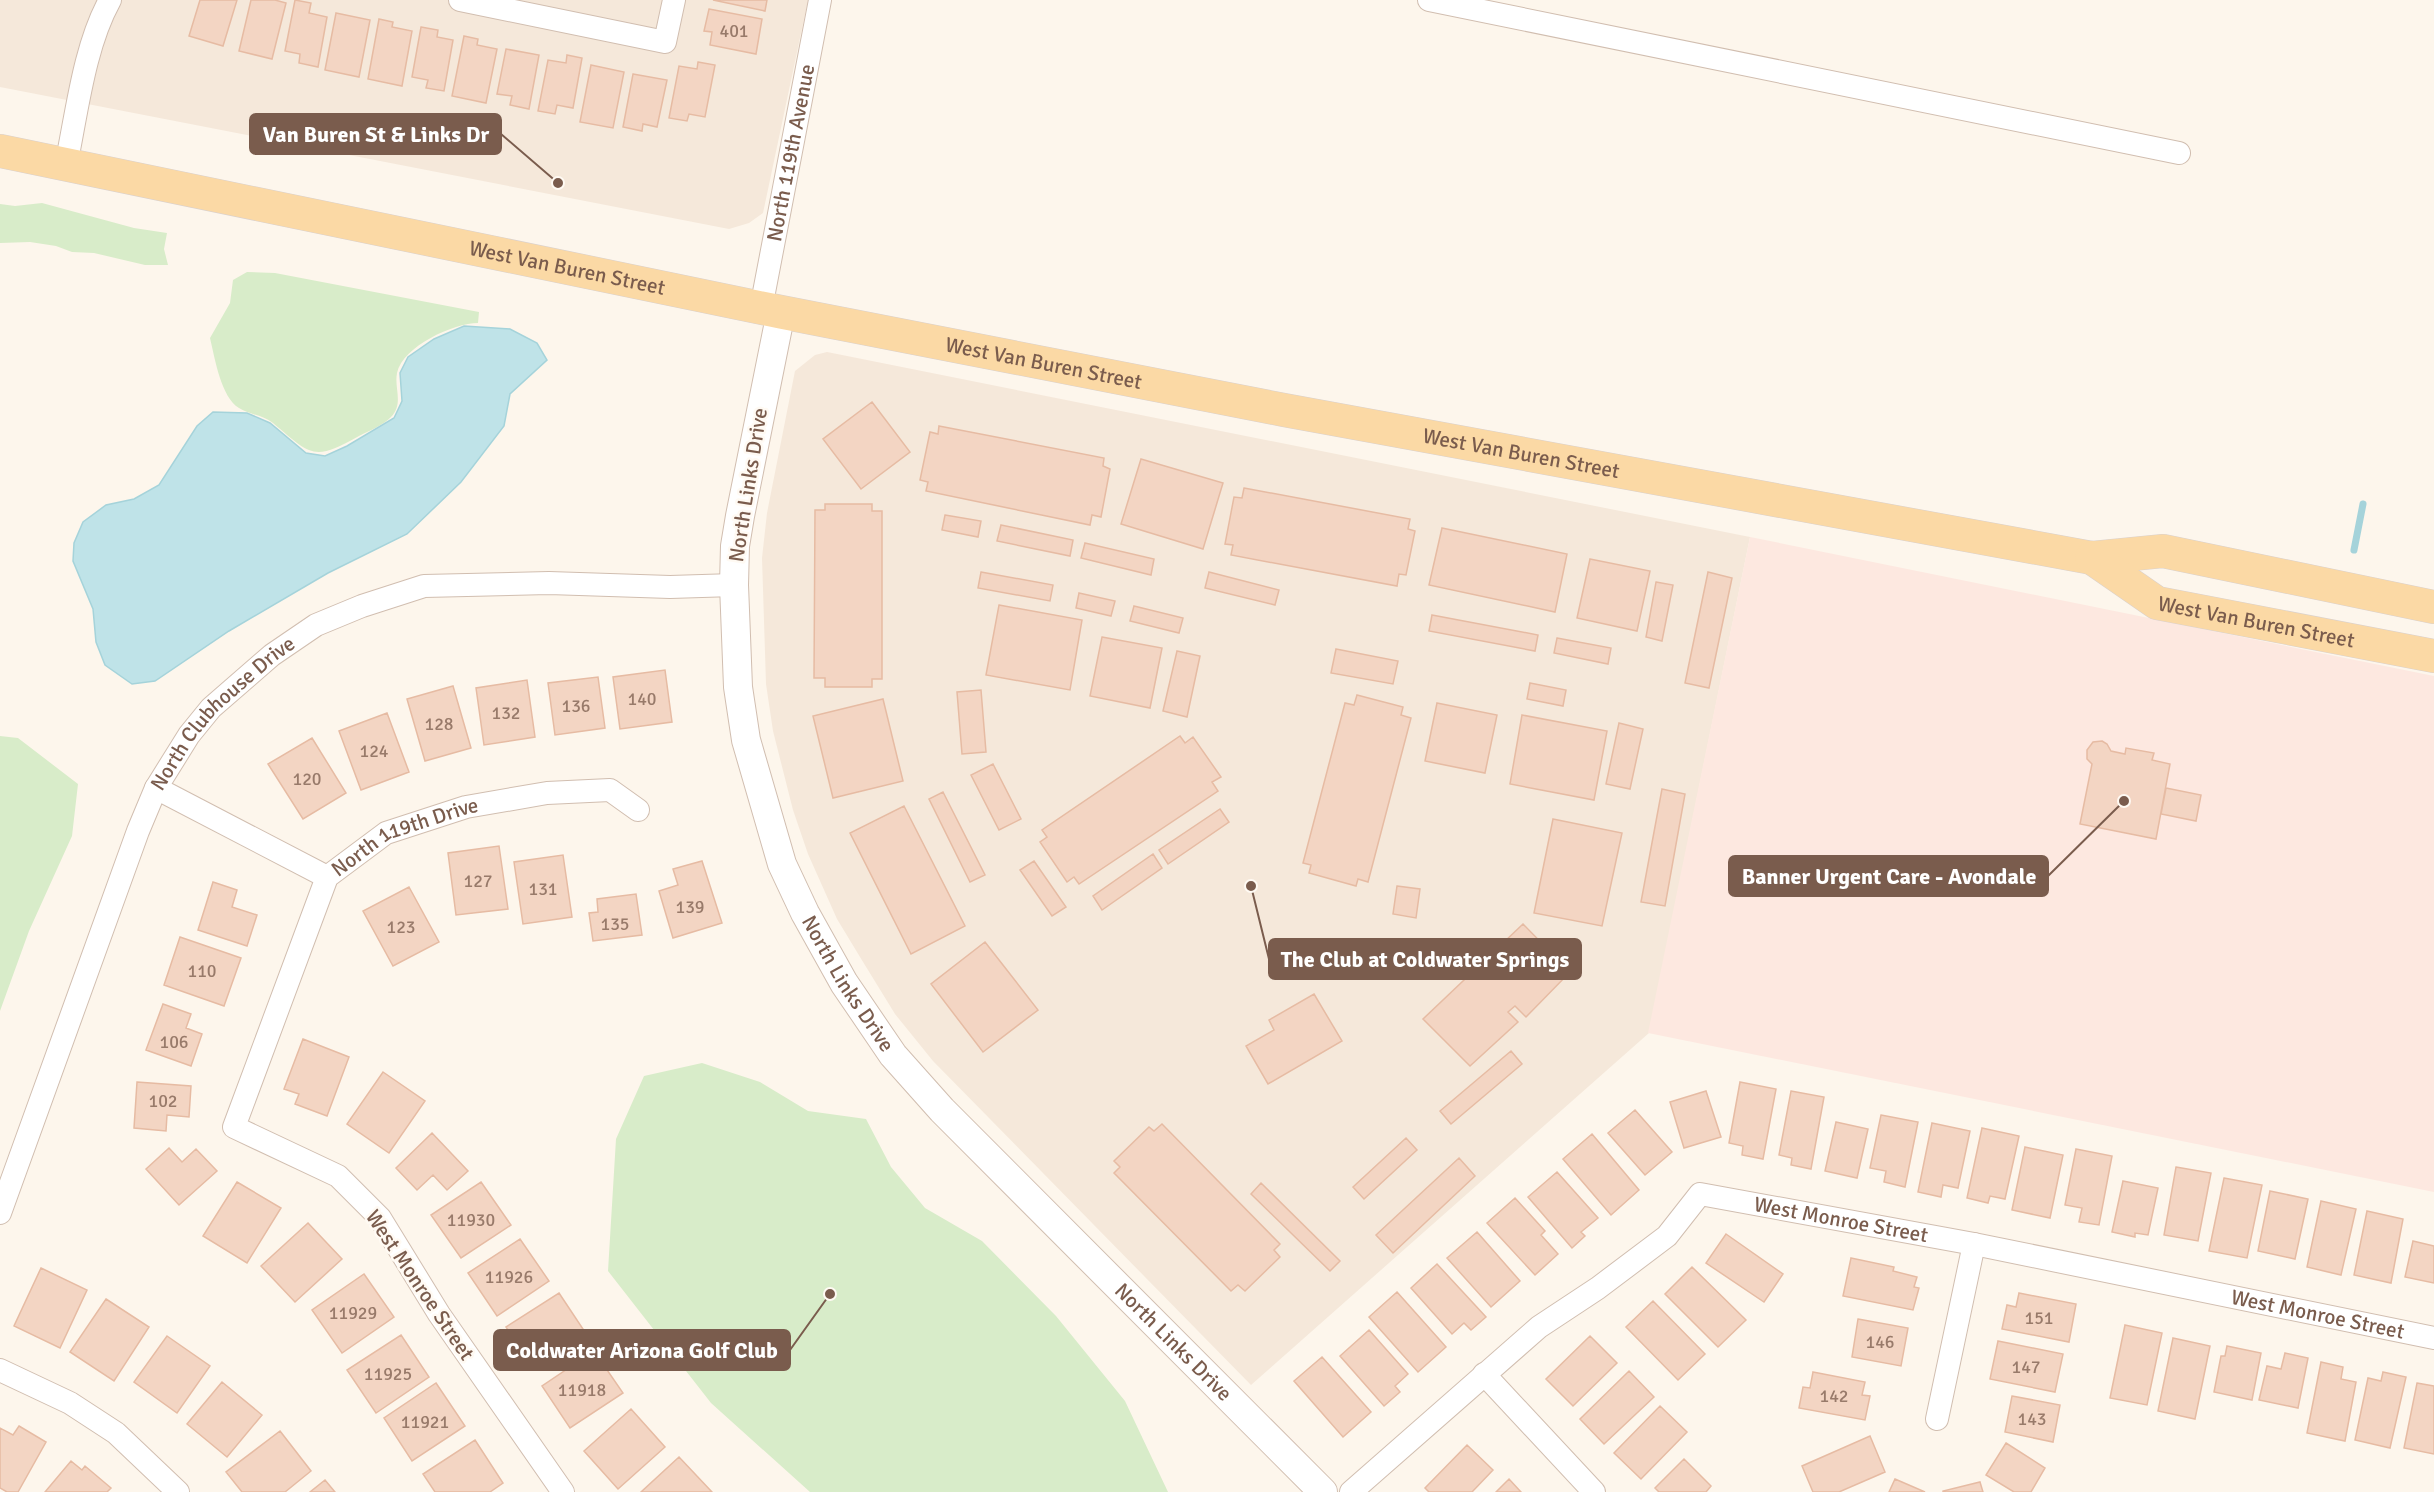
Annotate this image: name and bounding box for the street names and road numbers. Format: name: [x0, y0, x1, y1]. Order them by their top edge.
street label: North 119th Avenue: [761, 62, 820, 244]
street label: West Van Buren Street: [467, 235, 667, 301]
street label: West Van Buren Street: [943, 331, 1144, 395]
street label: North Links Drive: [723, 406, 773, 564]
street label: West Van Buren Street: [1421, 423, 1622, 484]
street label: West Van Buren Street: [2156, 590, 2357, 653]
street label: North Clubhouse Drive: [145, 630, 300, 795]
street label: North 119th Drive: [326, 792, 480, 882]
street label: North Links Drive: [796, 911, 900, 1057]
street label: West Monroe Street: [1752, 1191, 1930, 1248]
street label: West Monroe Street: [360, 1205, 480, 1365]
street label: North Links Drive: [1109, 1278, 1238, 1406]
street label: West Monroe Street: [2229, 1284, 2407, 1345]

